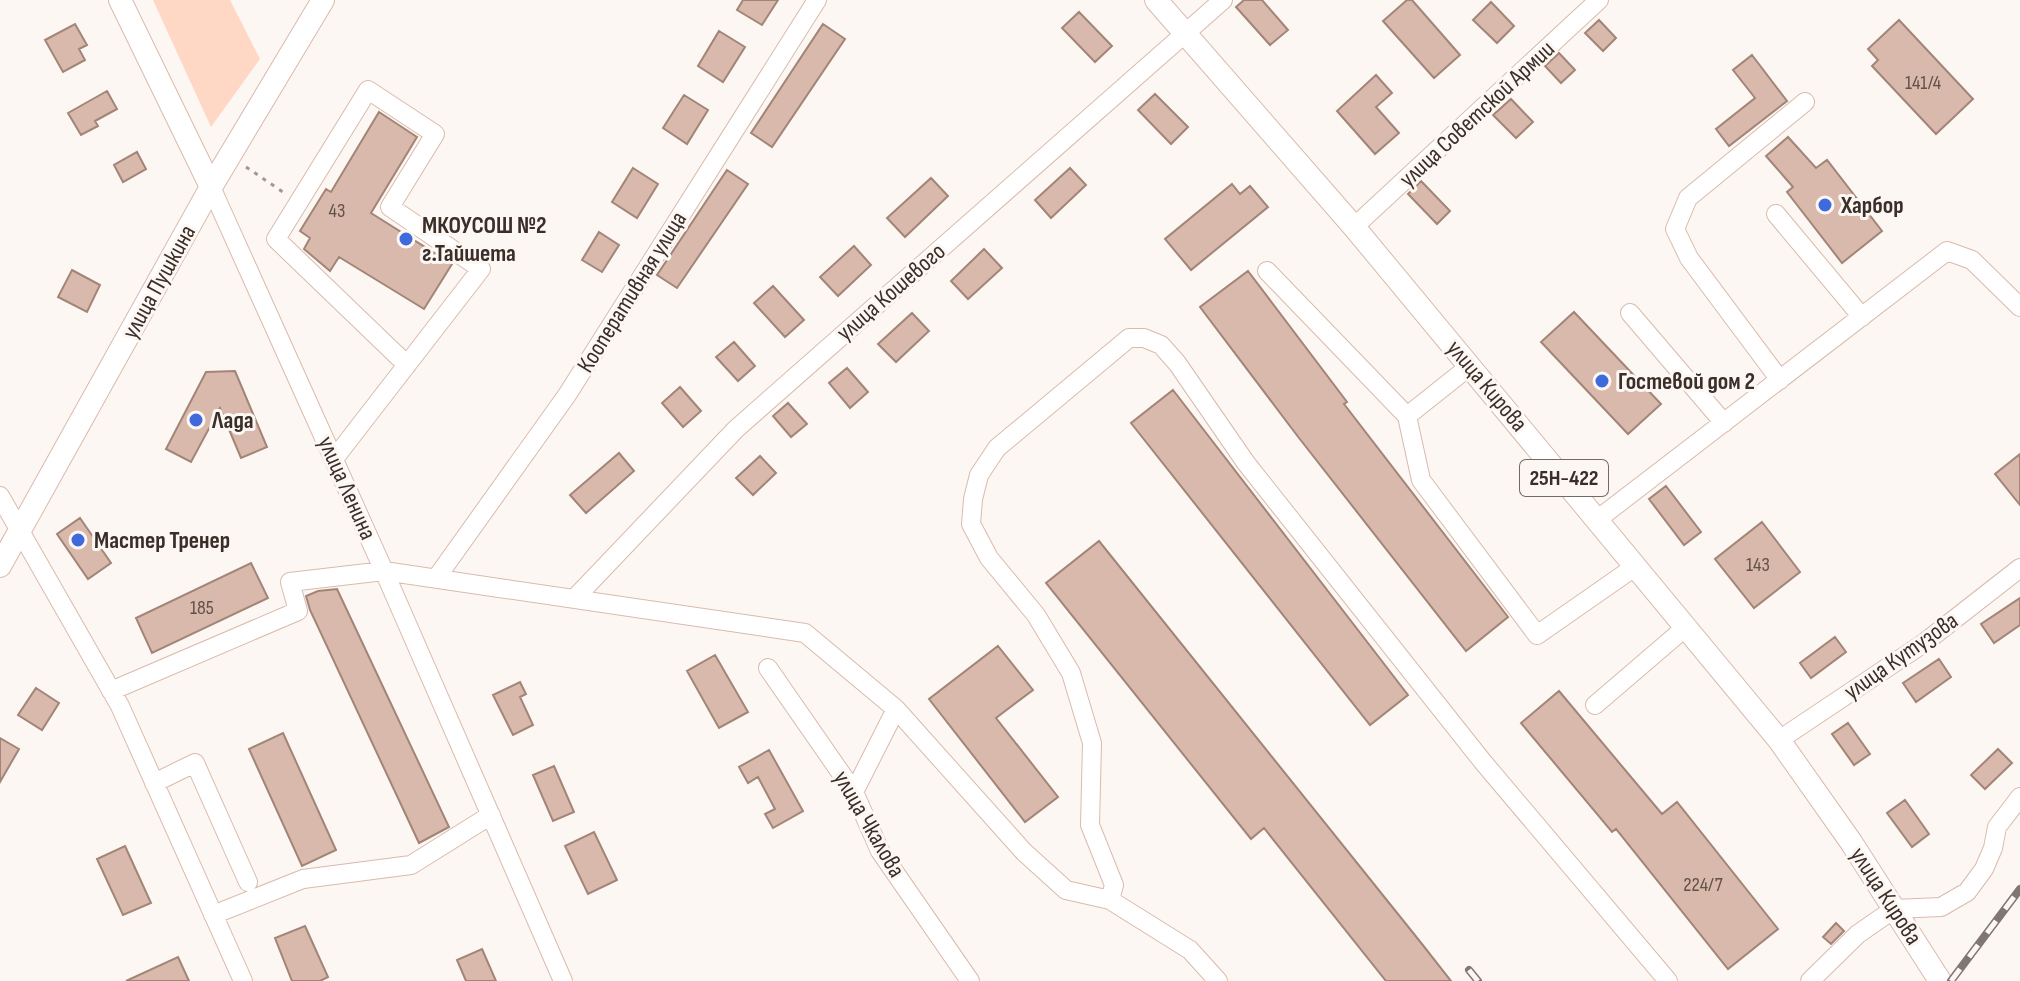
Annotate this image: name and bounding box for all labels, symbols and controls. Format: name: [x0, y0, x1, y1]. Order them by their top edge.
street label: улица Советской Армии: [1393, 35, 1561, 193]
house number: 141/4: [1905, 71, 1941, 95]
place label: Харбор: [1840, 191, 1904, 220]
marker: Харбор: [1816, 196, 1834, 214]
house number: 43: [329, 199, 345, 223]
street label: Кооперативная улица: [571, 206, 693, 378]
place label: МКОУСОШ №2 г.Тайшета: [422, 211, 547, 268]
street label: улица Пушкина: [116, 220, 202, 344]
marker: МКОУСОШ №2 г.Тайшета: [397, 230, 415, 248]
street label: улица Кошевого: [831, 237, 951, 347]
street label: улица Кирова: [1440, 334, 1534, 438]
place label: Гостевой дом 2: [1618, 367, 1755, 396]
marker: Гостевой дом 2: [1593, 372, 1611, 390]
place label: Лада: [211, 406, 254, 435]
marker: Лада: [187, 411, 205, 429]
street label: улица Ленина: [311, 432, 383, 544]
road number: 25Н-422: [1520, 460, 1608, 496]
place label: Мастер Тренер: [94, 526, 230, 555]
marker: Мастер Тренер: [69, 531, 87, 549]
house number: 143: [1746, 553, 1770, 577]
house number: 185: [190, 596, 214, 620]
street label: улица Кутузова: [1838, 606, 1964, 706]
street label: улица Чкалова: [827, 766, 911, 882]
street label: улица Кирова: [1844, 842, 1928, 950]
house number: 224/7: [1683, 873, 1723, 897]

